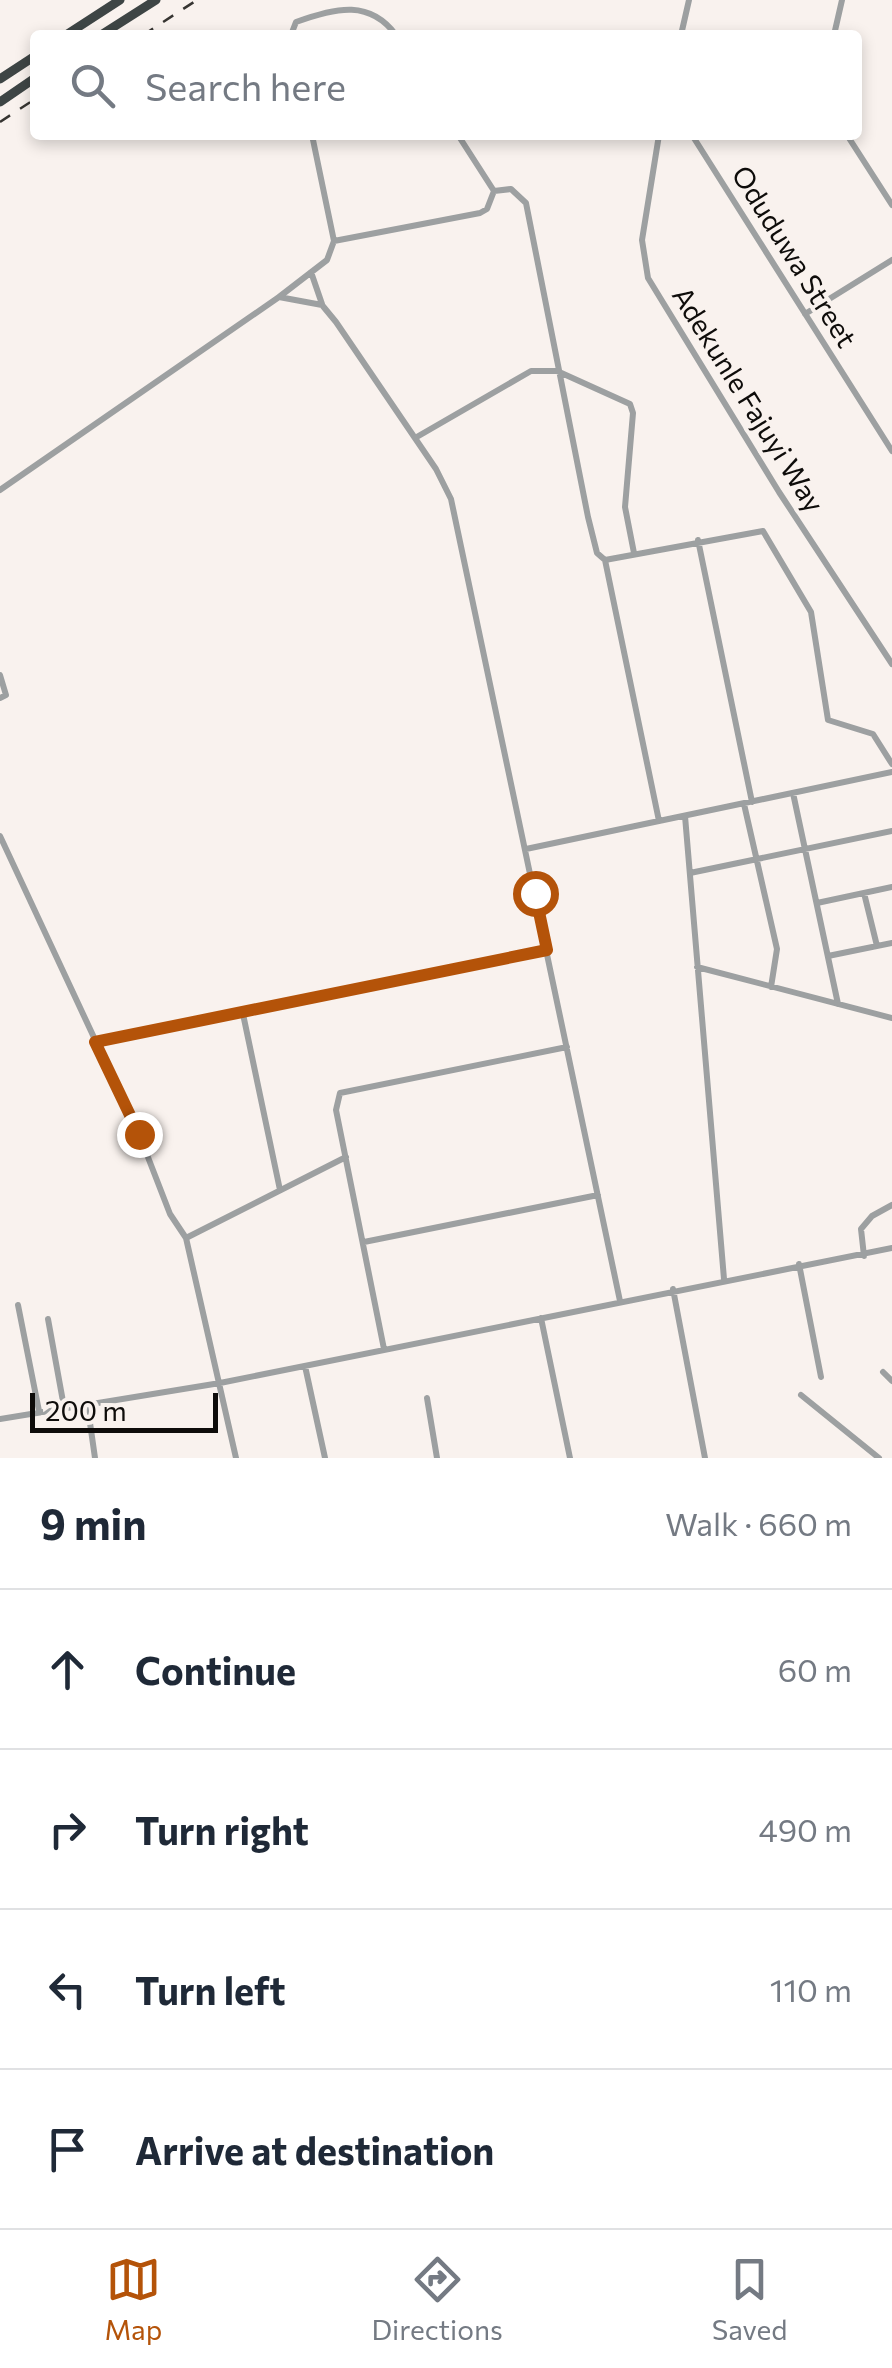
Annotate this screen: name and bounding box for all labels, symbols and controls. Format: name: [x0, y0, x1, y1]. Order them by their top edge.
search box: [30, 30, 862, 140]
icon: search: [65, 58, 120, 113]
text: Search here: [145, 62, 346, 109]
street label: Oduduwa Street: [726, 159, 864, 353]
street label: Adekunle Fajuyi Way: [666, 280, 832, 518]
route start: [513, 871, 559, 917]
route end: [117, 1112, 163, 1158]
scale bar: [30, 1388, 218, 1432]
text: 200 m: [45, 1393, 127, 1427]
text: 9 min: [40, 1497, 147, 1549]
text: Walk · 660 m: [665, 1503, 852, 1543]
icon: ahead: [40, 1642, 95, 1697]
text: Continue: [135, 1646, 296, 1693]
text: 60 m: [778, 1649, 852, 1689]
icon: right: [40, 1802, 95, 1857]
text: Turn right: [135, 1806, 309, 1853]
text: 490 m: [758, 1809, 852, 1849]
icon: left: [40, 1962, 95, 2017]
text: Turn left: [135, 1966, 286, 2013]
text: 110 m: [770, 1969, 852, 2009]
icon: arrive: [40, 2122, 95, 2177]
text: Arrive at destination: [135, 2126, 494, 2173]
tab: Map: [105, 2252, 162, 2346]
tab: Directions: [371, 2252, 503, 2346]
tab: Saved: [712, 2252, 787, 2346]

